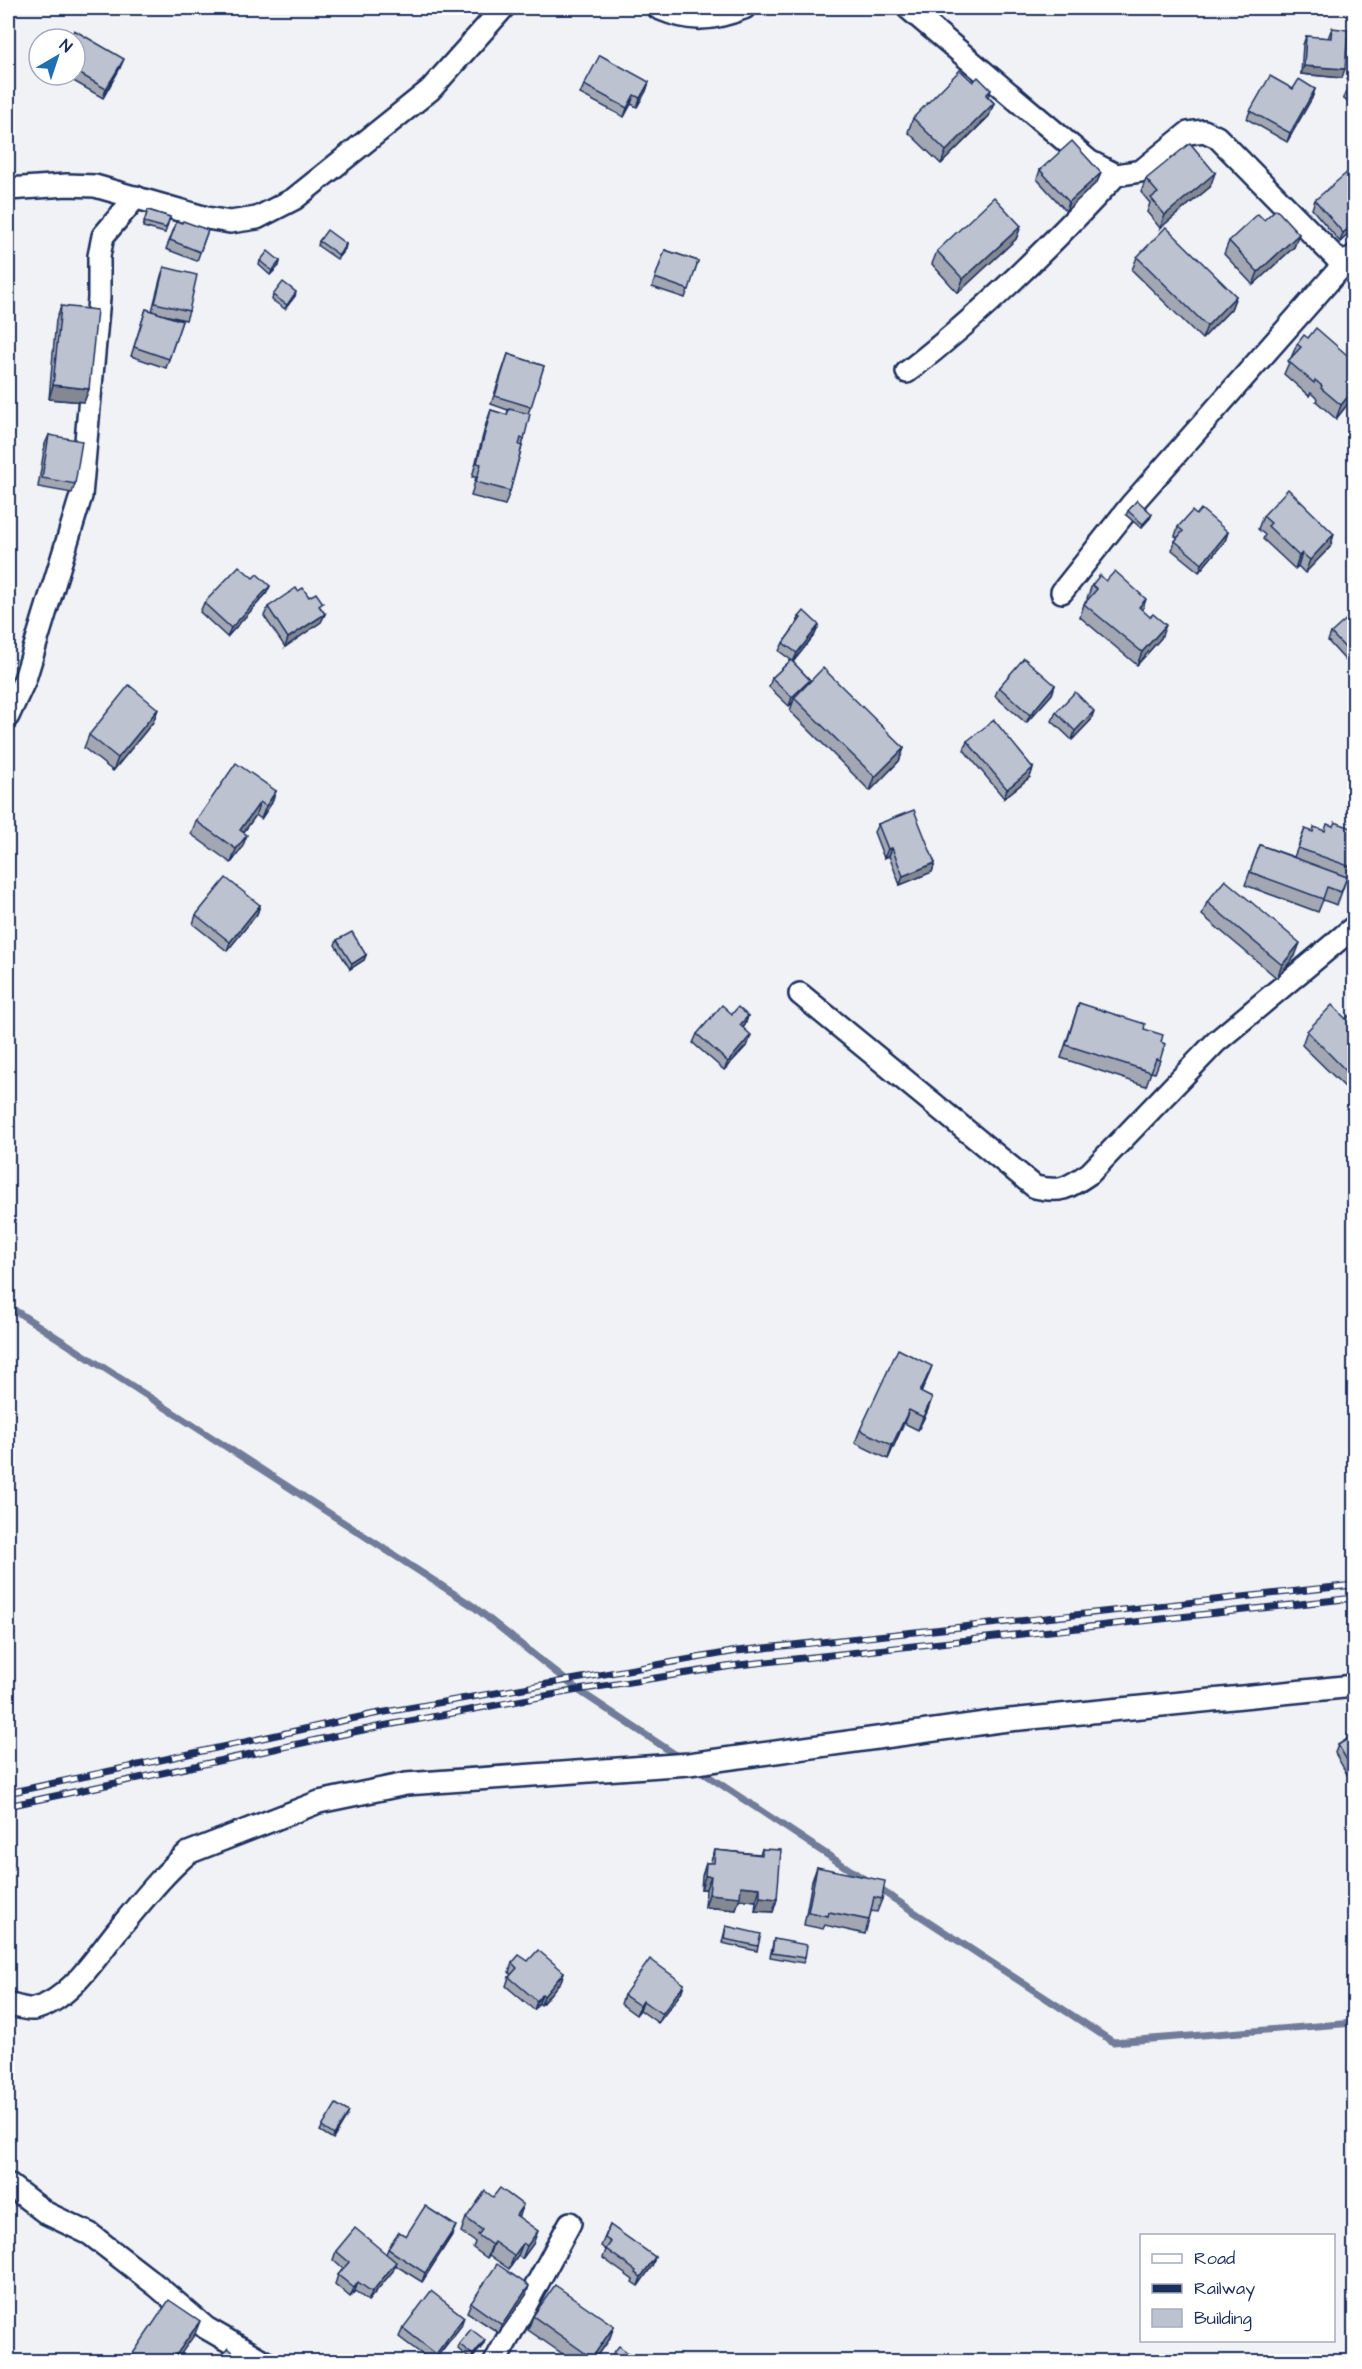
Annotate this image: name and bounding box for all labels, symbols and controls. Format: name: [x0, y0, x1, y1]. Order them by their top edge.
north arrow: [27, 27, 87, 87]
text: N: [55, 34, 77, 58]
legend: [1140, 2234, 1335, 2342]
text: Road: [1194, 2246, 1235, 2271]
text: Railway: [1194, 2276, 1255, 2302]
text: Building: [1194, 2306, 1252, 2332]

